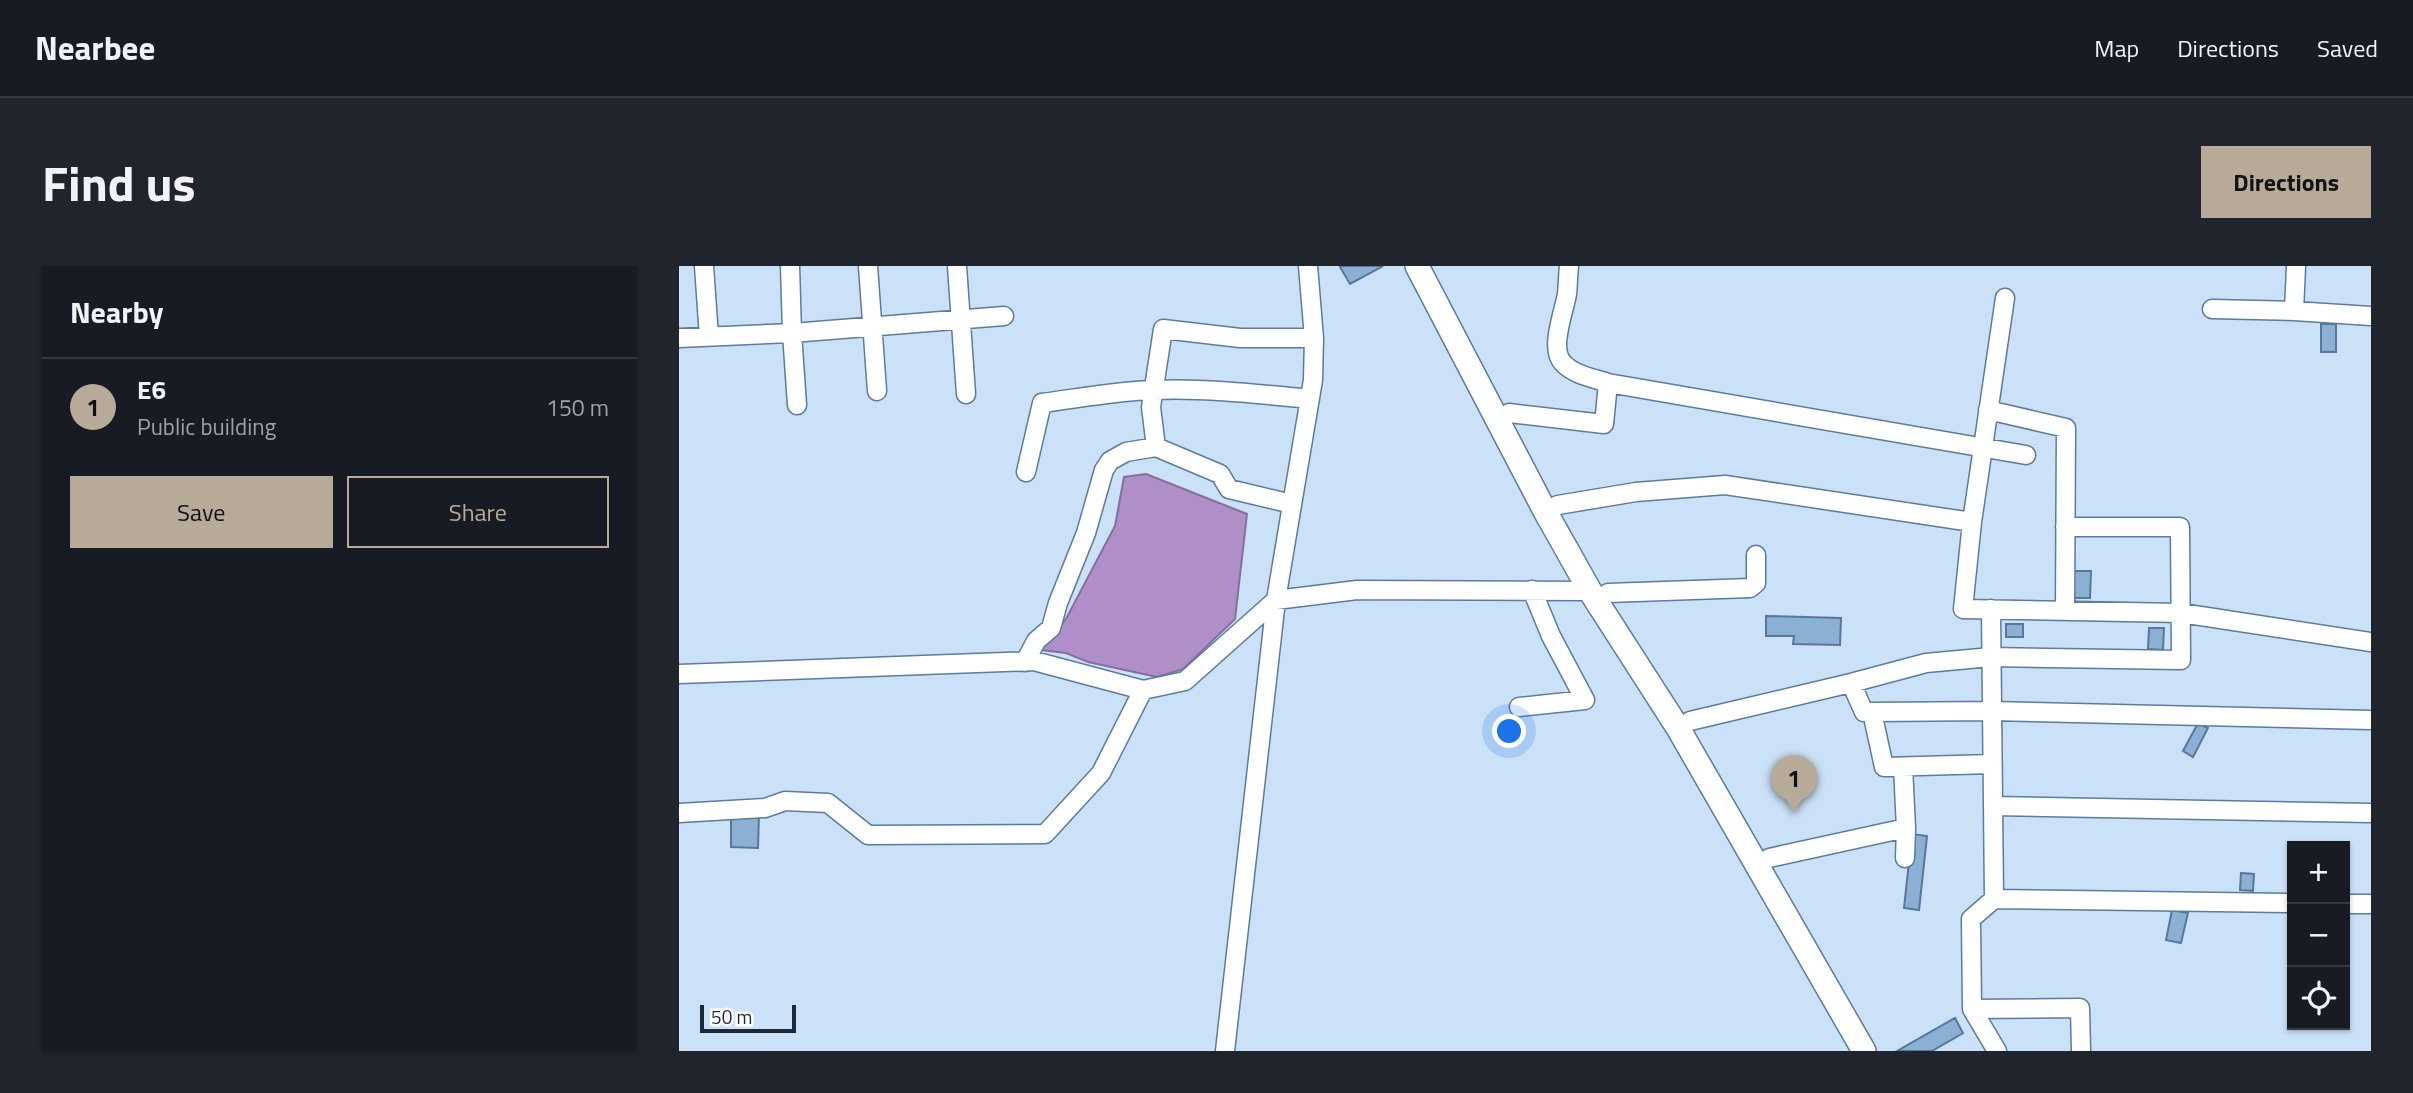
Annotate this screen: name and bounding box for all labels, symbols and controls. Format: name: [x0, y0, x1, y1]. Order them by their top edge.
text: Nearbee: [35, 23, 155, 73]
text: Map: [2094, 30, 2139, 66]
text: Directions: [2177, 30, 2279, 66]
text: Saved: [2317, 30, 2378, 66]
text: Find us: [42, 145, 196, 220]
button: Directions: [2201, 146, 2371, 218]
text: Nearby: [70, 289, 163, 335]
text: E6: [137, 370, 166, 409]
text: 1: [87, 390, 99, 425]
text: 150 m: [546, 390, 609, 425]
text: Public building: [137, 409, 276, 444]
button: Save: [70, 476, 333, 548]
button: Share: [347, 476, 609, 548]
your location: [1492, 714, 1526, 748]
pin: 1: [1771, 755, 1817, 813]
map controls: [2287, 841, 2350, 1030]
button: +: [2287, 841, 2350, 904]
button: −: [2287, 904, 2350, 967]
button: locate: [2287, 967, 2350, 1030]
scale bar: [700, 1002, 796, 1034]
text: 50 m: [711, 1002, 752, 1031]

